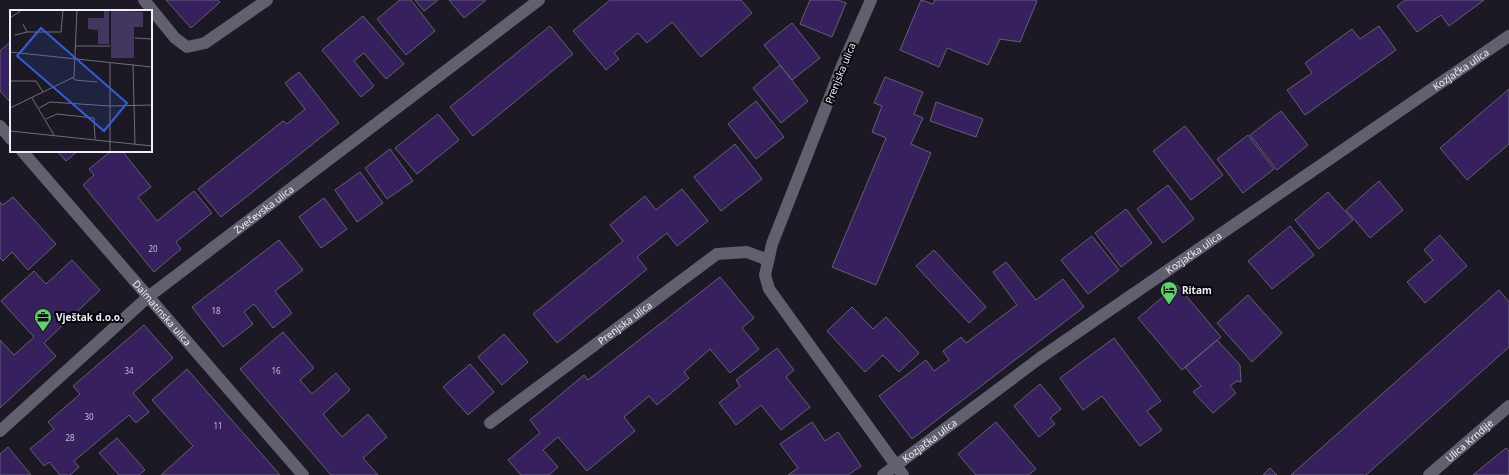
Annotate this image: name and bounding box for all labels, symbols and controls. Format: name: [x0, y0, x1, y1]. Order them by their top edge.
inset map: [10, 10, 152, 152]
street label: Prenjska ulica: [821, 40, 859, 106]
street label: Kozjačka ulica: [1430, 45, 1491, 93]
street label: Zvečevska ulica: [231, 182, 297, 236]
street label: Kozjačka ulica: [1163, 228, 1224, 277]
house number: 20: [148, 243, 158, 254]
street label: Dalmatinska ulica: [130, 277, 195, 349]
hotel icon: Ritam: [1159, 280, 1179, 305]
place label: Ritam: [1182, 283, 1212, 297]
street label: Prenjska ulica: [595, 298, 655, 348]
house number: 18: [211, 305, 221, 316]
office icon: Vještak d.o.o.: [33, 307, 53, 332]
place label: Vještak d.o.o.: [56, 310, 123, 324]
house number: 34: [124, 365, 134, 376]
house number: 16: [271, 365, 281, 376]
house number: 30: [84, 411, 94, 422]
street label: Kozjačka ulica: [899, 415, 960, 465]
street label: Ulica Krndije: [1442, 416, 1496, 465]
house number: 11: [213, 420, 223, 431]
house number: 28: [65, 432, 75, 443]

